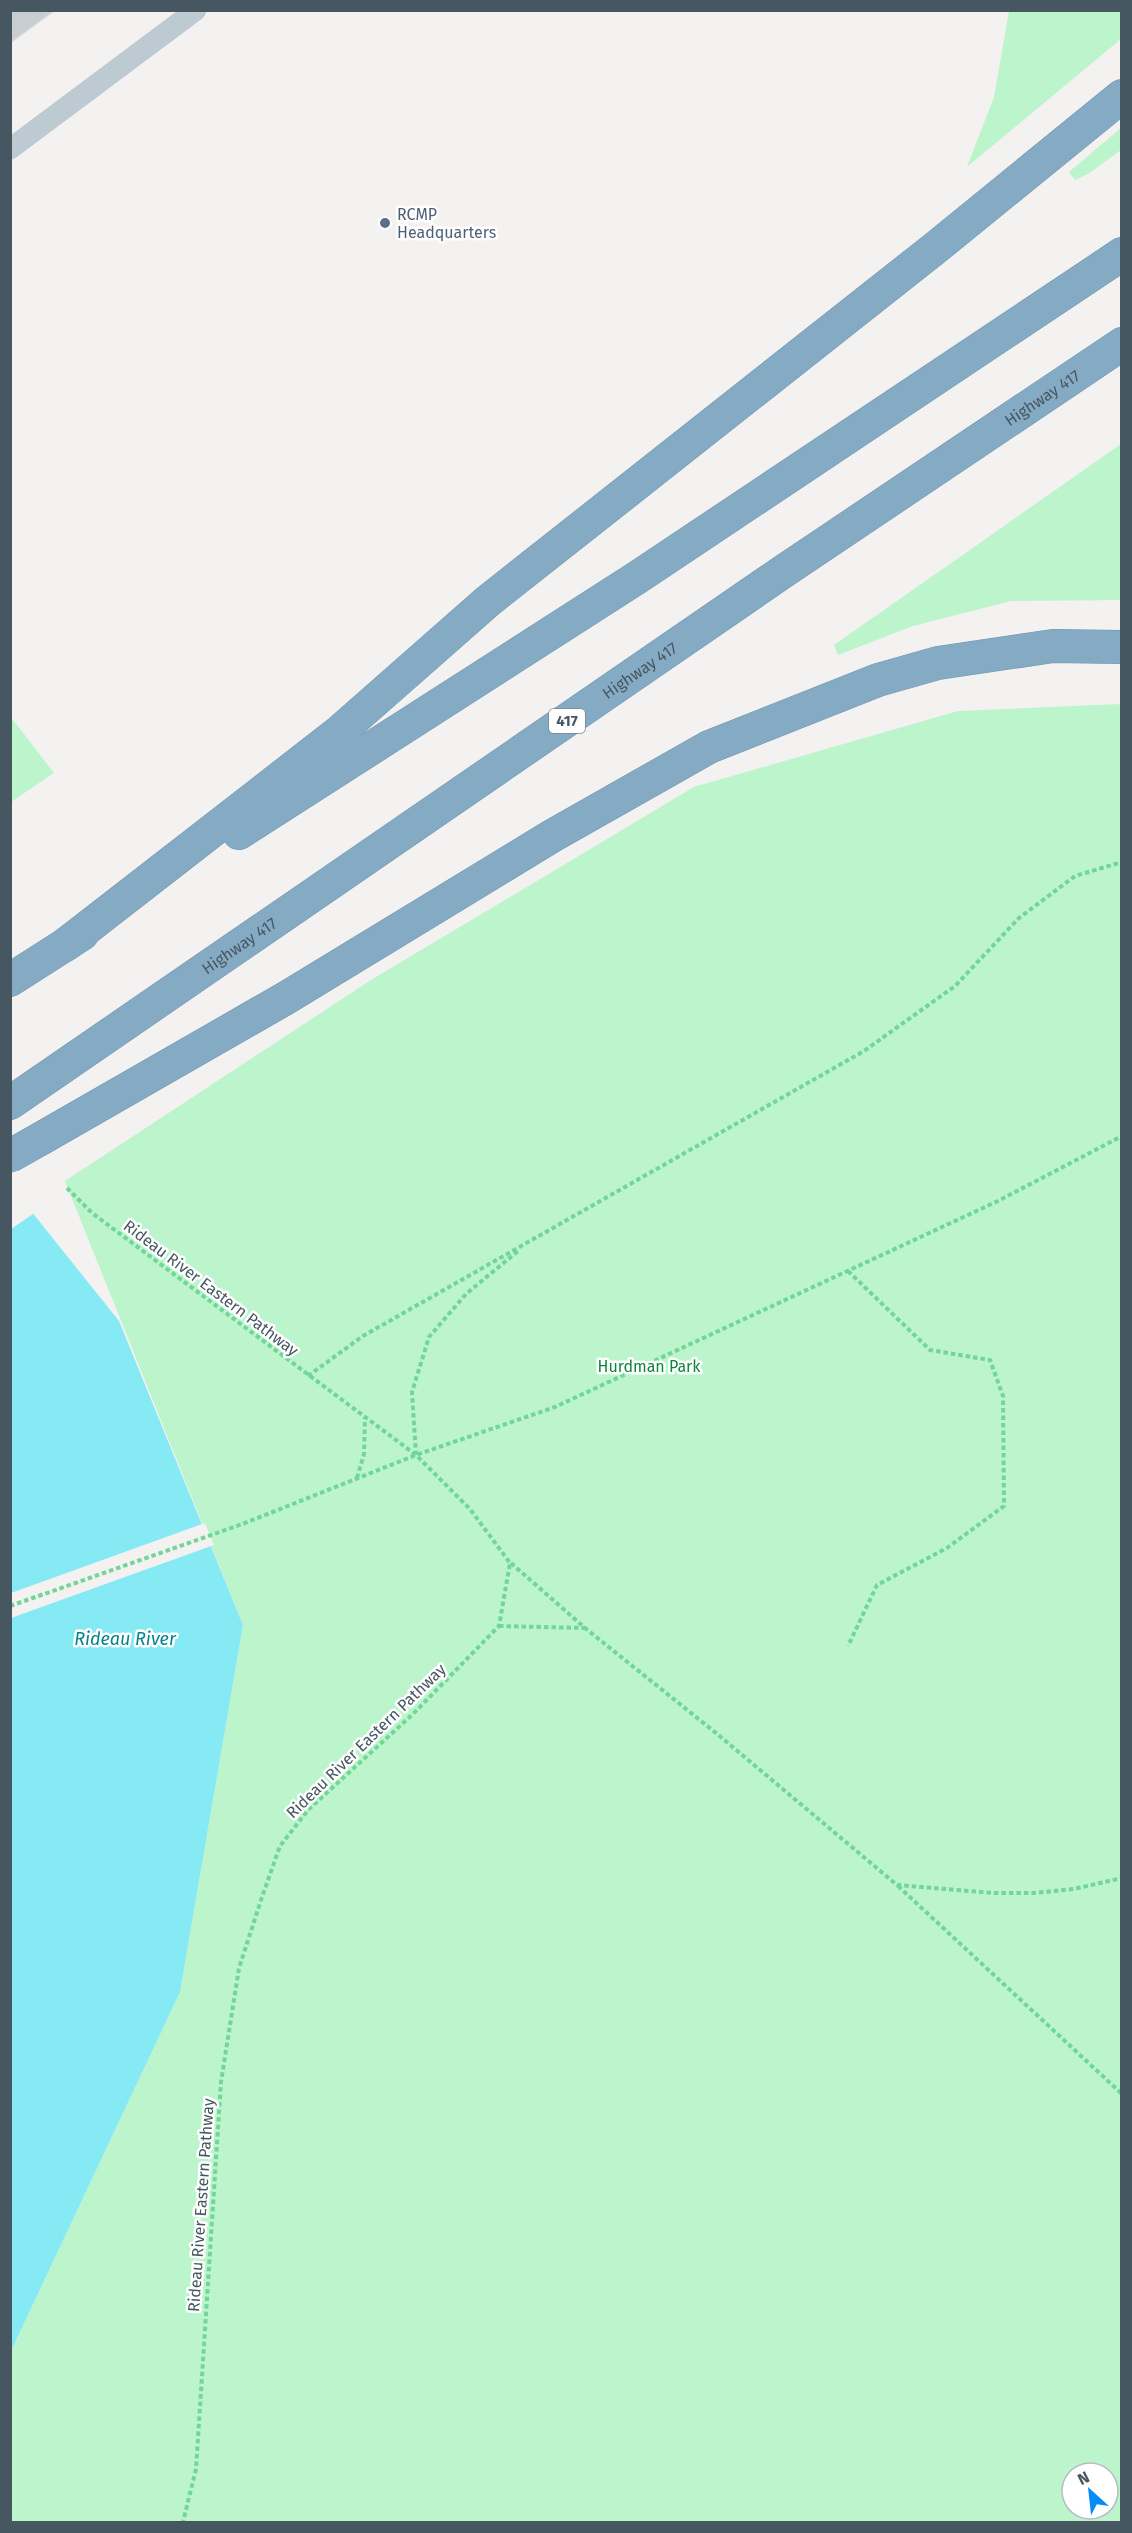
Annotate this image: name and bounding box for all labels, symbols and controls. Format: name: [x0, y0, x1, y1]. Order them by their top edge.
place label: RCMP Headquarters: [397, 205, 496, 242]
marker: RCMP Headquarters: [378, 216, 392, 230]
street label: Highway 417: [1001, 366, 1083, 430]
street label: Highway 417: [599, 638, 681, 703]
road number: 417: [549, 709, 585, 733]
street label: Highway 417: [198, 913, 280, 978]
street label: Rideau River Eastern Pathway: [120, 1216, 302, 1360]
park label: Hurdman Park: [598, 1357, 701, 1376]
water label: Rideau River: [74, 1628, 177, 1650]
street label: Rideau River Eastern Pathway: [282, 1660, 450, 1822]
street label: Rideau River Eastern Pathway: [184, 2097, 218, 2312]
north arrow: [1060, 2461, 1120, 2521]
text: N: [1074, 2467, 1092, 2489]

